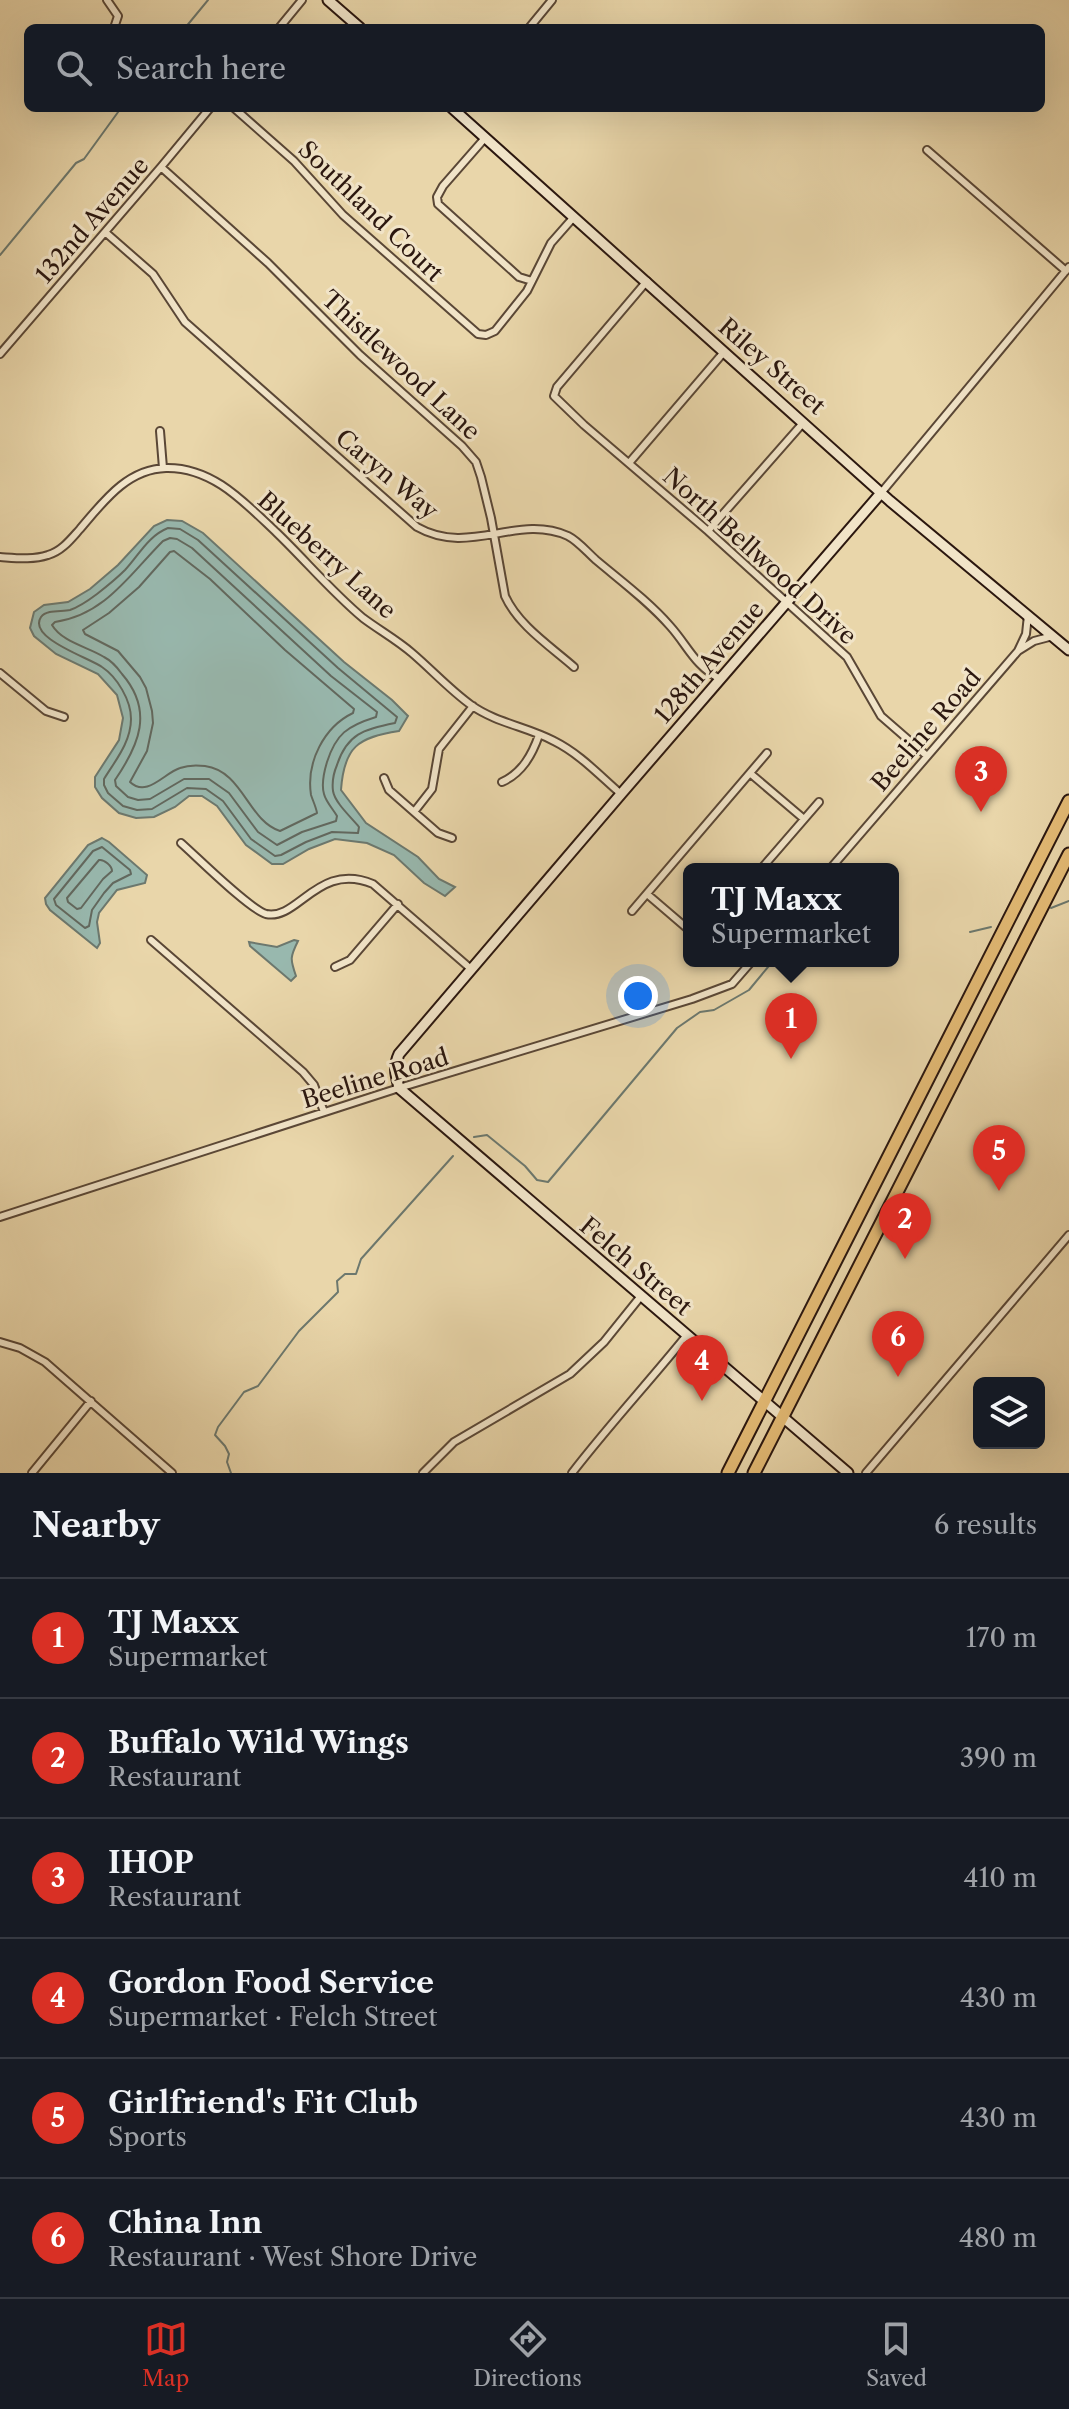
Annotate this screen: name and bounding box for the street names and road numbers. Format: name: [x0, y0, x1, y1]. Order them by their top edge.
street label: Southland Court: [293, 135, 450, 288]
street label: 132nd Avenue: [29, 151, 155, 289]
street label: Thistlewood Lane: [316, 284, 486, 446]
street label: Riley Street: [713, 312, 832, 421]
street label: Caryn Way: [330, 423, 445, 526]
street label: North Bellwood Drive: [657, 462, 863, 650]
street label: Blueberry Lane: [252, 485, 402, 625]
street label: 128th Avenue: [648, 595, 770, 729]
street label: Beeline Road: [865, 663, 987, 797]
street label: Beeline Road: [298, 1042, 452, 1114]
street label: Felch Street: [574, 1211, 698, 1322]

